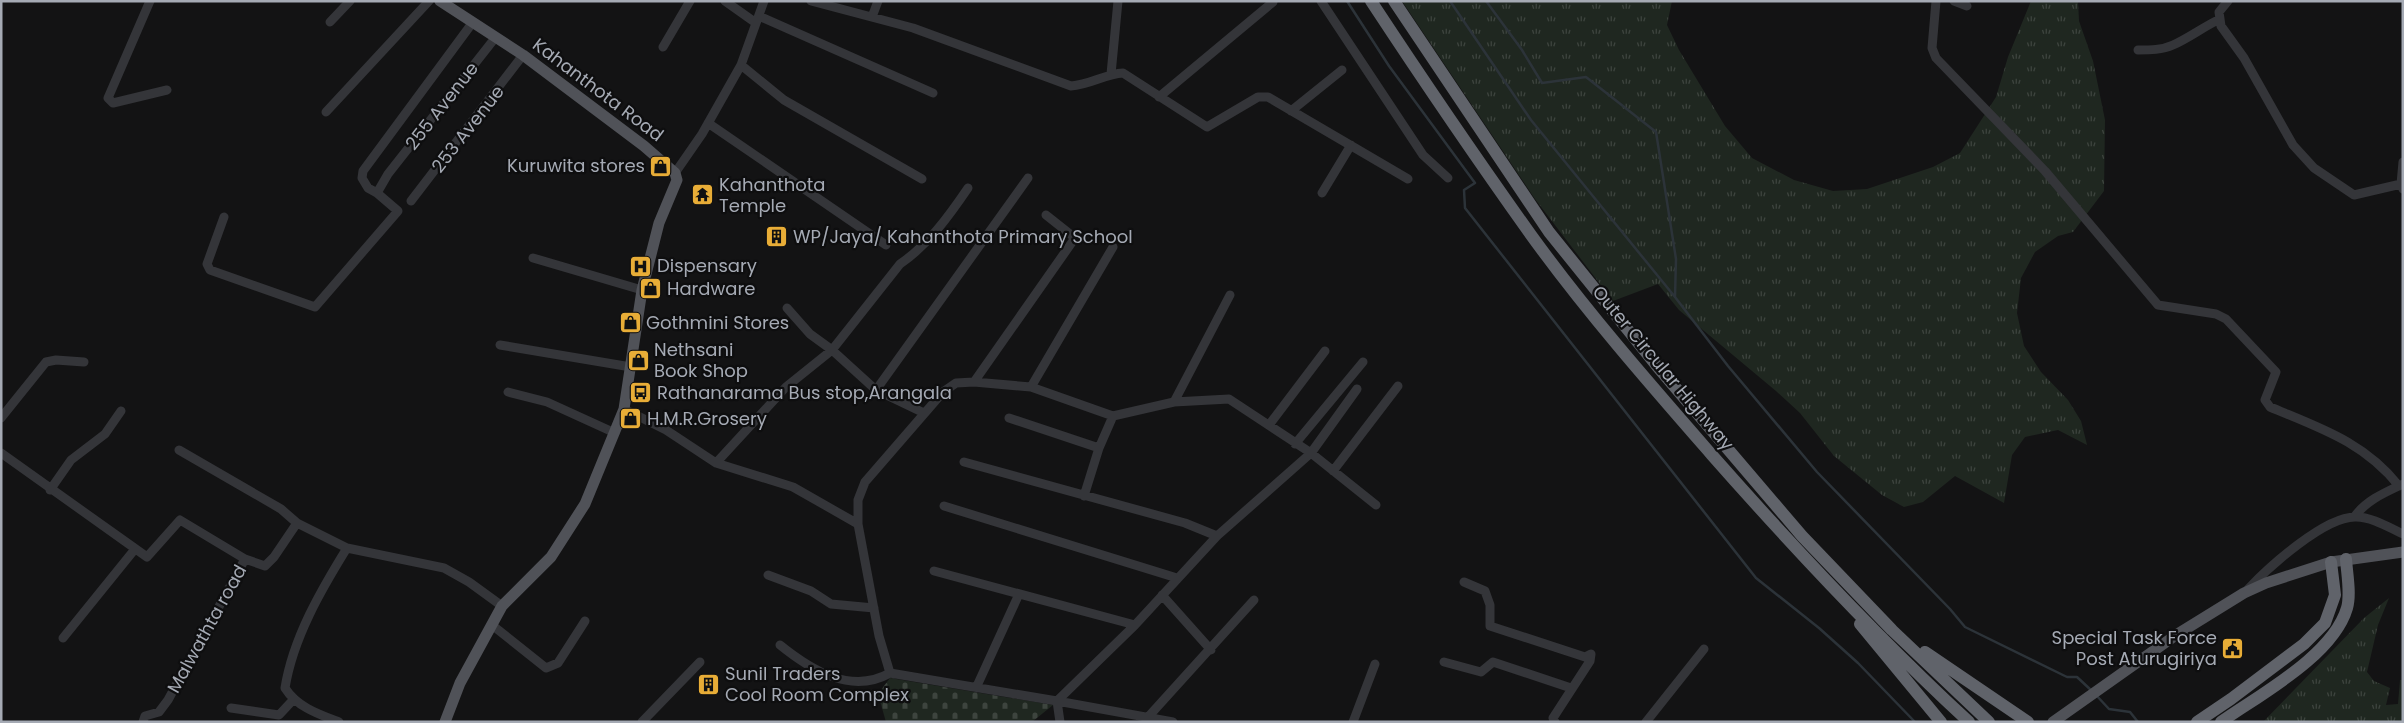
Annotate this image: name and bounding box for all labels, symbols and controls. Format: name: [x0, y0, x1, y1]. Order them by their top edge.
street label: Kahanthota Road: [528, 32, 669, 147]
street label: 255 Avenue: [399, 56, 484, 155]
street label: 253 Avenue: [426, 80, 510, 178]
place label: Kuruwita stores: [507, 153, 645, 178]
shop icon: Kuruwita stores: [649, 154, 673, 178]
place label: Kahanthota Temple: [719, 172, 825, 218]
temple icon: Kahanthota Temple: [691, 183, 715, 207]
place label: WP/Jaya/ Kahanthota Primary School: [793, 224, 1133, 249]
building icon: WP/Jaya/ Kahanthota Primary School: [765, 225, 789, 249]
place label: Dispensary: [657, 253, 757, 278]
hospital icon: Dispensary: [629, 254, 653, 278]
place label: Hardware: [667, 276, 755, 301]
shop icon: Hardware: [639, 277, 663, 301]
street label: Outer Circular Highway: [1587, 280, 1740, 455]
place label: Gothmini Stores: [646, 310, 789, 335]
shop icon: Gothmini Stores: [618, 311, 642, 335]
place label: Nethsani Book Shop: [654, 337, 748, 383]
shop icon: Nethsani Book Shop: [626, 348, 650, 372]
place label: Rathanarama Bus stop,Arangala: [657, 380, 952, 405]
bus stop icon: Rathanarama Bus stop,Arangala: [629, 381, 653, 405]
place label: H.M.R.Grosery: [647, 406, 767, 431]
shop icon: H.M.R.Grosery: [619, 407, 643, 431]
street label: Malwathta road: [161, 560, 252, 697]
place label: Special Task Force Post Aturugiriya: [2052, 625, 2217, 671]
public building icon: Special Task Force Post Aturugiriya: [2221, 636, 2245, 660]
place label: Sunil Traders Cool Room Complex: [725, 661, 909, 707]
building icon: Sunil Traders Cool Room Complex: [697, 672, 721, 696]

